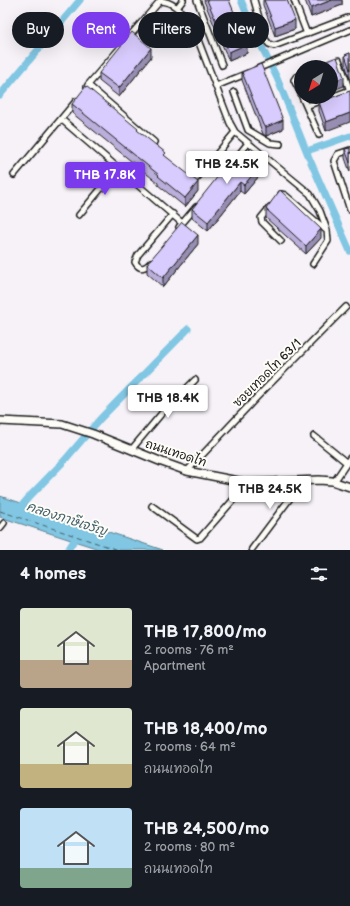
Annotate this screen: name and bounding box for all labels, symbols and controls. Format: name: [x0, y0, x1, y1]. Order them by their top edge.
chip: Buy: [12, 12, 64, 48]
chip: Rent: [72, 12, 130, 48]
chip: Filters: [138, 12, 205, 48]
chip: New: [213, 12, 269, 48]
north arrow: [294, 60, 338, 104]
map controls: [294, 60, 338, 104]
pin: THB 24.5K: [181, 151, 273, 185]
text: THB 24.5K: [195, 156, 259, 172]
pin: THB 17.8K: [59, 162, 151, 196]
text: THB 17.8K: [74, 167, 136, 183]
street label: ซอยเทอดไท 63/1: [229, 335, 305, 411]
pin: THB 18.4K: [122, 385, 214, 419]
text: THB 18.4K: [137, 390, 199, 406]
street label: ถนนเทอดไท: [143, 436, 209, 470]
pin: THB 24.5K: [224, 476, 316, 510]
text: THB 24.5K: [238, 481, 302, 497]
water label: คลองภาษีเจริญ: [24, 497, 110, 540]
icon: filters: [308, 563, 330, 585]
text: 4 homes: [20, 564, 86, 584]
text: THB 17,800/mo: [144, 622, 267, 642]
icon: home: [52, 624, 100, 672]
text: 2 rooms · 76 m²: [144, 642, 234, 658]
text: Apartment: [144, 658, 205, 674]
text: THB 18,400/mo: [144, 719, 267, 739]
icon: home: [52, 724, 100, 772]
text: 2 rooms · 64 m²: [144, 739, 236, 755]
text: ถนนเทอดไท: [144, 761, 213, 777]
text: THB 24,500/mo: [144, 819, 269, 839]
icon: home: [52, 824, 100, 872]
text: 2 rooms · 80 m²: [144, 839, 235, 855]
text: ถนนเทอดไท: [144, 861, 213, 877]

